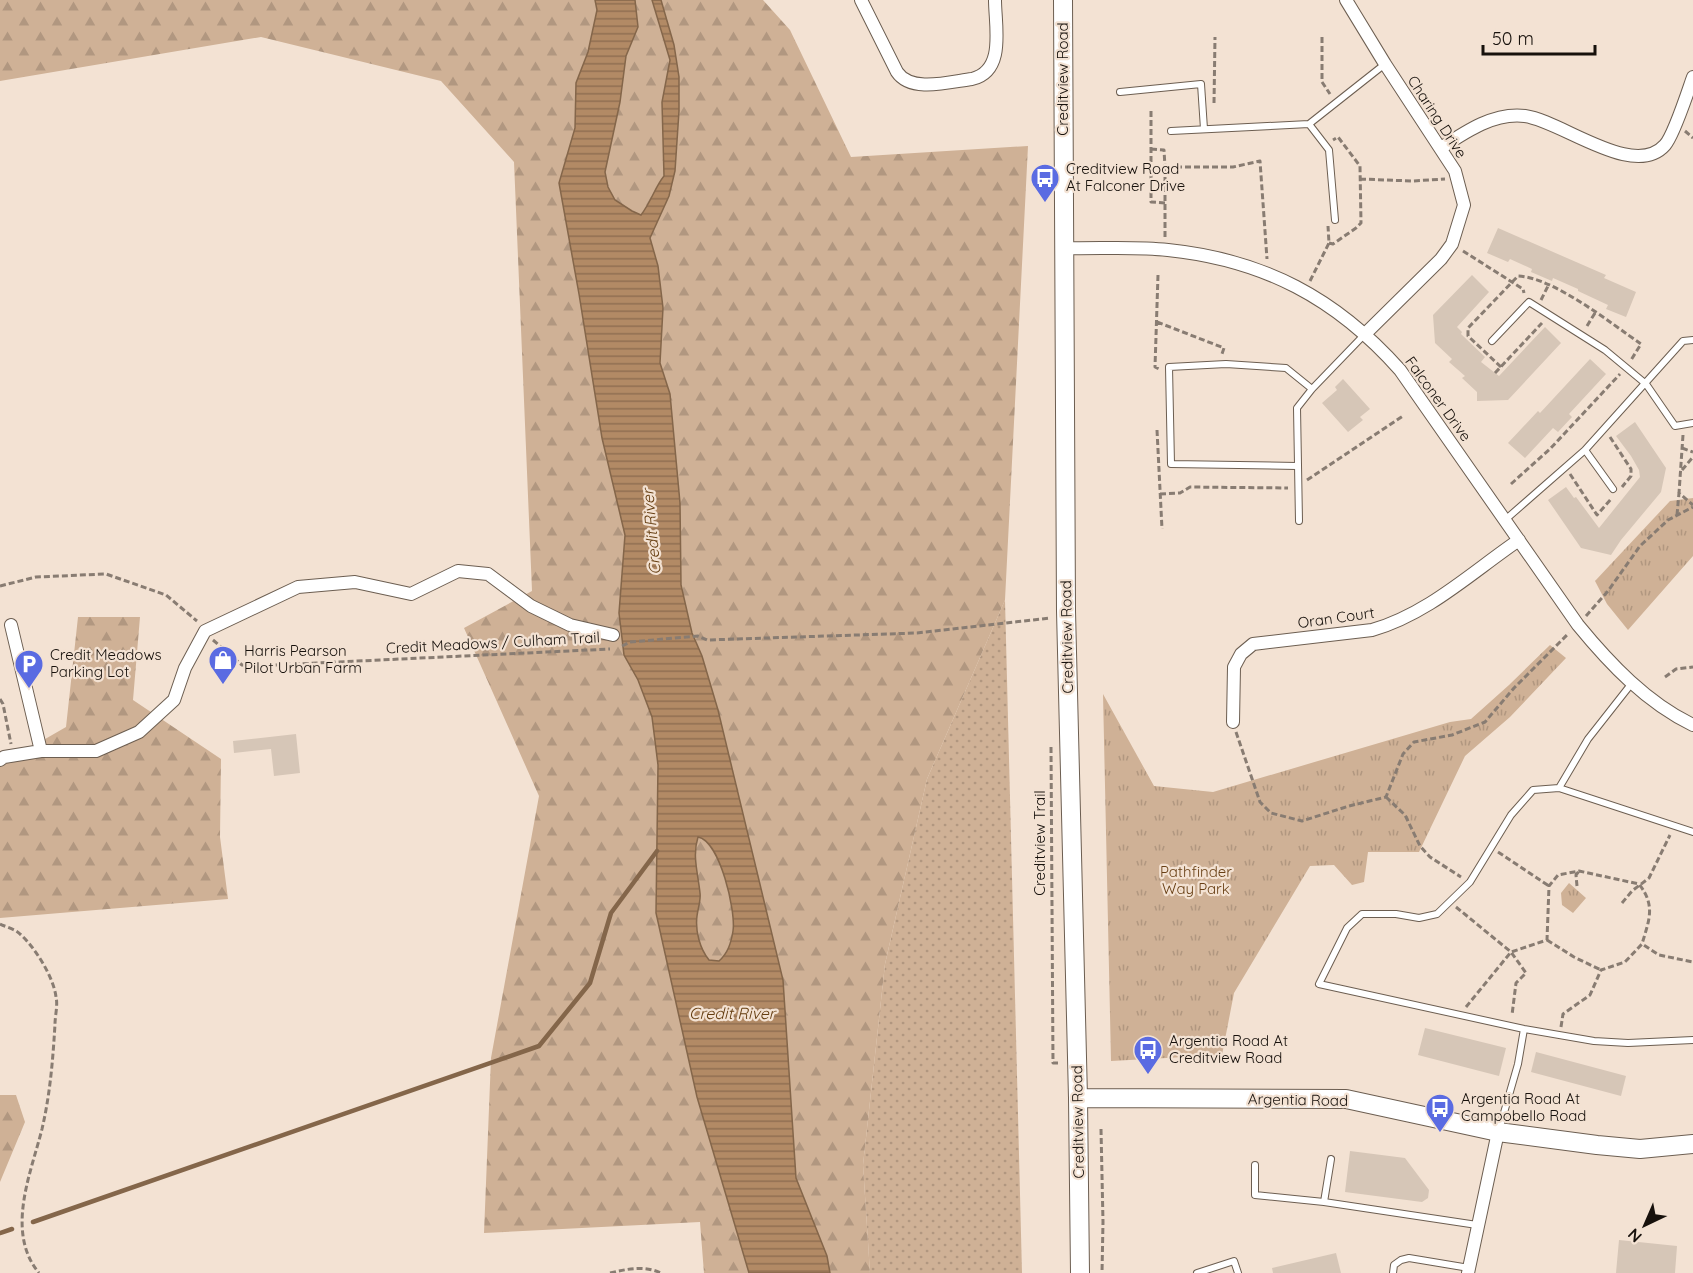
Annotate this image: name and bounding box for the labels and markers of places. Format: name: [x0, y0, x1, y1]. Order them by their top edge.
place label: Creditview Road At Falconer Drive: [1066, 159, 1185, 195]
bus stop icon: Creditview Road At Falconer Drive: [1029, 162, 1061, 204]
place label: Harris Pearson Pilot Urban Farm: [244, 641, 362, 677]
shop icon: Harris Pearson Pilot Urban Farm: [207, 644, 239, 686]
place label: Credit Meadows Parking Lot: [50, 645, 162, 681]
parking icon: Credit Meadows Parking Lot: [13, 648, 45, 690]
place label: Argentia Road At Creditview Road: [1169, 1031, 1288, 1067]
bus stop icon: Argentia Road At Creditview Road: [1132, 1034, 1164, 1076]
place label: Argentia Road At Campobello Road: [1461, 1089, 1586, 1125]
bus stop icon: Argentia Road At Campobello Road: [1424, 1092, 1456, 1134]

